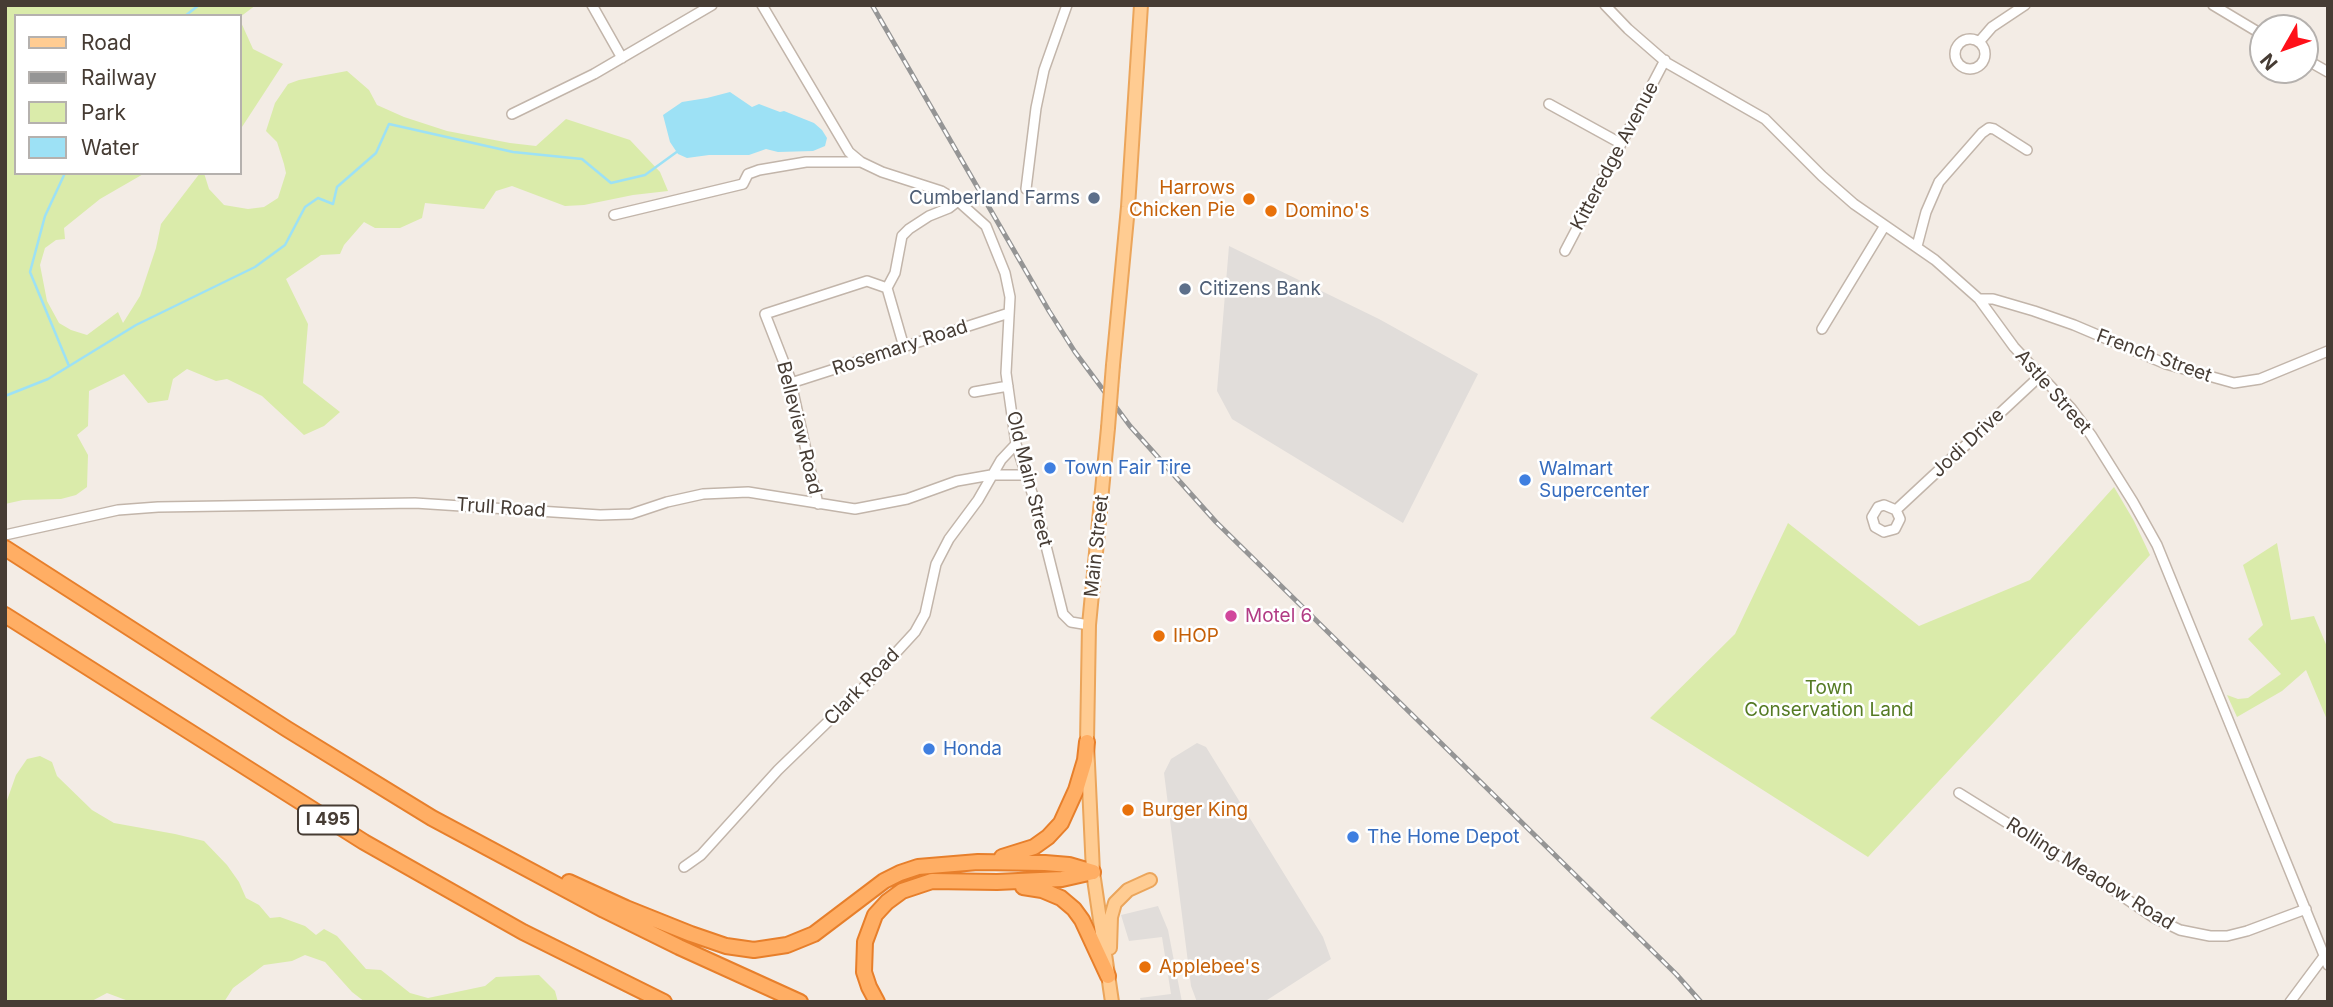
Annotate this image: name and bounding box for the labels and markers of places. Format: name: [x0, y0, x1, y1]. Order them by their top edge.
place label: Harrows Chicken Pie: [1129, 177, 1235, 221]
place label: Cumberland Farms: [909, 187, 1080, 209]
marker: Cumberland Farms: [1086, 190, 1102, 206]
marker: Harrows Chicken Pie: [1241, 191, 1257, 207]
place label: Domino's: [1285, 200, 1369, 222]
marker: Domino's: [1263, 203, 1279, 219]
place label: Citizens Bank: [1199, 278, 1321, 300]
marker: Citizens Bank: [1177, 281, 1193, 297]
place label: Town Fair Tire: [1064, 457, 1191, 479]
place label: Walmart Supercenter: [1539, 458, 1649, 502]
marker: Town Fair Tire: [1042, 460, 1058, 476]
marker: Walmart Supercenter: [1517, 472, 1533, 488]
place label: Motel 6: [1245, 605, 1312, 627]
marker: Motel 6: [1223, 608, 1239, 624]
place label: IHOP: [1173, 625, 1219, 647]
marker: IHOP: [1151, 628, 1167, 644]
place label: Honda: [943, 738, 1002, 760]
marker: Honda: [921, 741, 937, 757]
place label: Burger King: [1142, 799, 1248, 821]
marker: Burger King: [1120, 802, 1136, 818]
place label: The Home Depot: [1367, 826, 1520, 848]
marker: The Home Depot: [1345, 829, 1361, 845]
place label: Applebee's: [1159, 956, 1260, 978]
marker: Applebee's: [1137, 959, 1153, 975]

